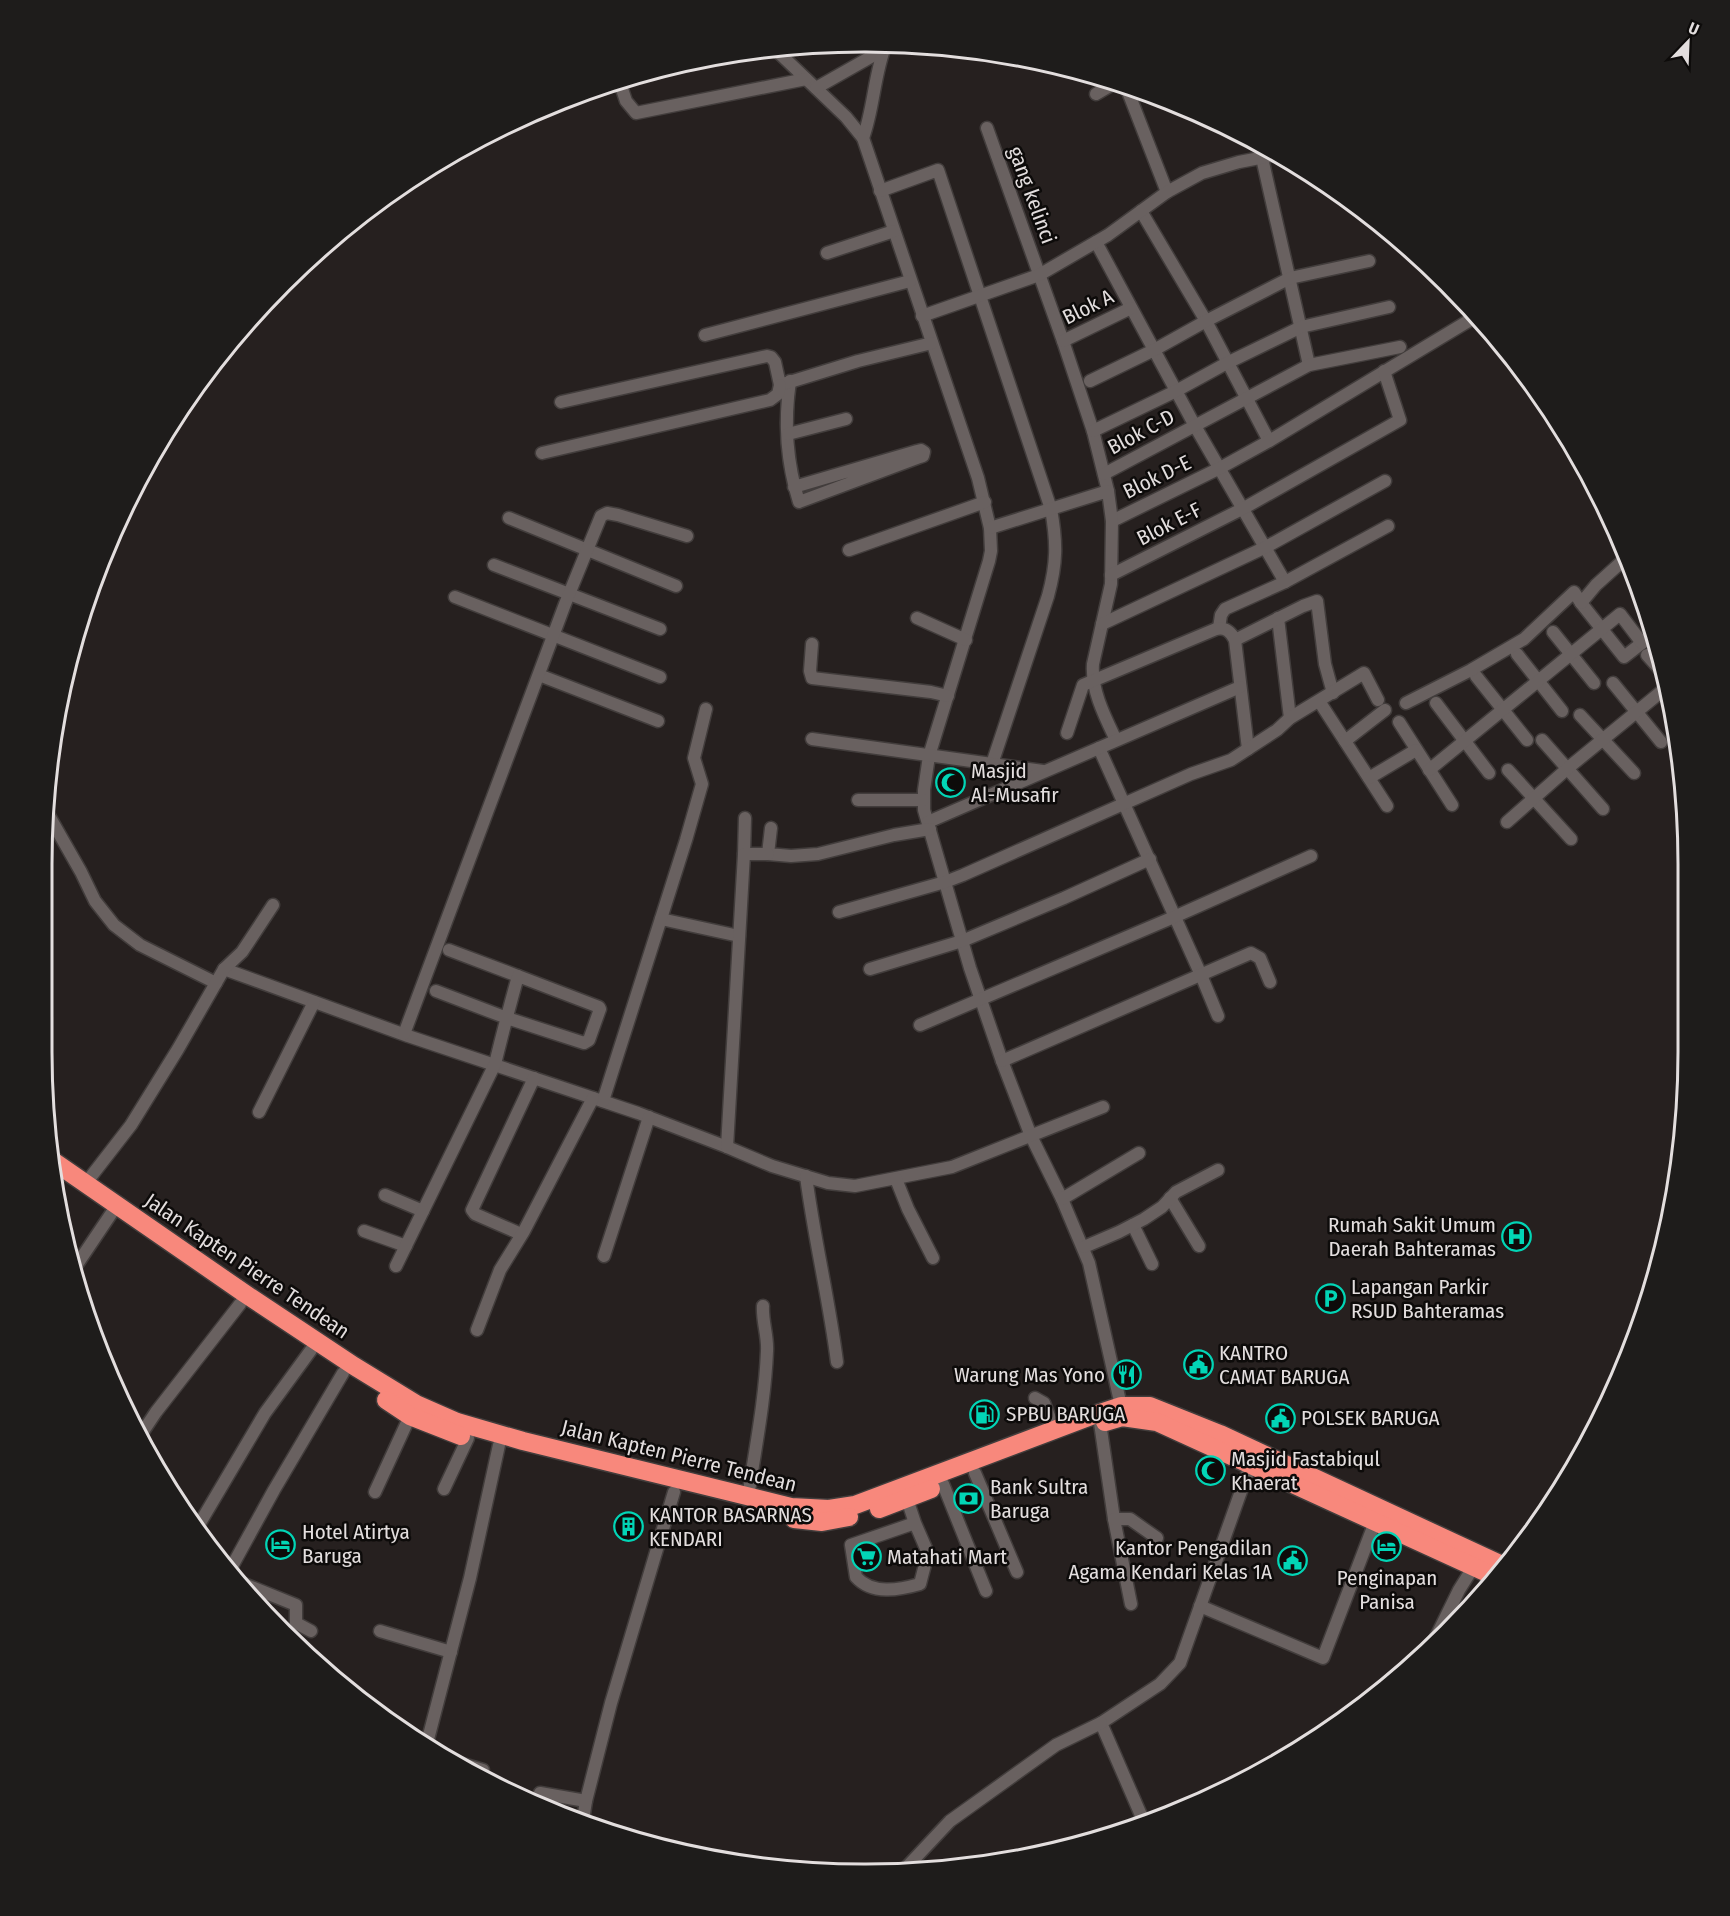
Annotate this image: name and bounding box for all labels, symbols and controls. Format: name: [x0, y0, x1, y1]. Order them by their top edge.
north arrow: [1658, 12, 1718, 72]
text: U: [1686, 18, 1702, 39]
street label: gang kelinci: [1002, 143, 1062, 247]
street label: Blok A: [1058, 284, 1118, 330]
street label: Blok C-D: [1103, 404, 1179, 460]
street label: Blok D-E: [1119, 449, 1195, 505]
street label: Blok E-F: [1132, 497, 1206, 551]
place label: Masjid Al-Musafir: [971, 758, 1059, 808]
mosque icon: Masjid Al-Musafir: [934, 767, 966, 799]
street label: Jalan Kapten Pierre Tendean: [140, 1188, 354, 1344]
place label: Rumah Sakit Umum Daerah Bahteramas: [1328, 1212, 1496, 1262]
hospital icon: Rumah Sakit Umum Daerah Bahteramas: [1501, 1221, 1533, 1253]
place label: Lapangan Parkir RSUD Bahteramas: [1351, 1274, 1504, 1324]
parking icon: Lapangan Parkir RSUD Bahteramas: [1314, 1283, 1346, 1315]
place label: KANTRO CAMAT BARUGA: [1219, 1340, 1349, 1390]
public building icon: KANTRO CAMAT BARUGA: [1182, 1349, 1214, 1381]
restaurant icon: Warung Mas Yono: [1110, 1359, 1142, 1391]
place label: Warung Mas Yono: [954, 1362, 1105, 1388]
fuel station icon: SPBU BARUGA: [969, 1398, 1001, 1430]
place label: SPBU BARUGA: [1006, 1401, 1125, 1427]
public building icon: POLSEK BARUGA: [1264, 1402, 1296, 1434]
place label: POLSEK BARUGA: [1301, 1405, 1440, 1431]
street label: Jalan Kapten Pierre Tendean: [559, 1414, 799, 1498]
place label: Masjid Fastabiqul Khaerat: [1231, 1446, 1381, 1496]
mosque icon: Masjid Fastabiqul Khaerat: [1194, 1455, 1226, 1487]
place label: Bank Sultra Baruga: [990, 1474, 1088, 1524]
bank icon: Bank Sultra Baruga: [953, 1483, 985, 1515]
place label: KANTOR BASARNAS KENDARI: [649, 1502, 812, 1552]
building icon: KANTOR BASARNAS KENDARI: [612, 1511, 644, 1543]
place label: Hotel Atirtya Baruga: [302, 1519, 410, 1569]
hotel icon: Hotel Atirtya Baruga: [265, 1528, 297, 1560]
hotel icon: Penginapan Panisa: [1371, 1531, 1403, 1563]
place label: Kantor Pengadilan Agama Kendari Kelas 1A: [1069, 1535, 1272, 1585]
supermarket icon: Matahati Mart: [850, 1541, 882, 1573]
place label: Matahati Mart: [887, 1544, 1007, 1570]
public building icon: Kantor Pengadilan Agama Kendari Kelas 1A: [1277, 1544, 1309, 1576]
place label: Penginapan Panisa: [1337, 1565, 1437, 1615]

